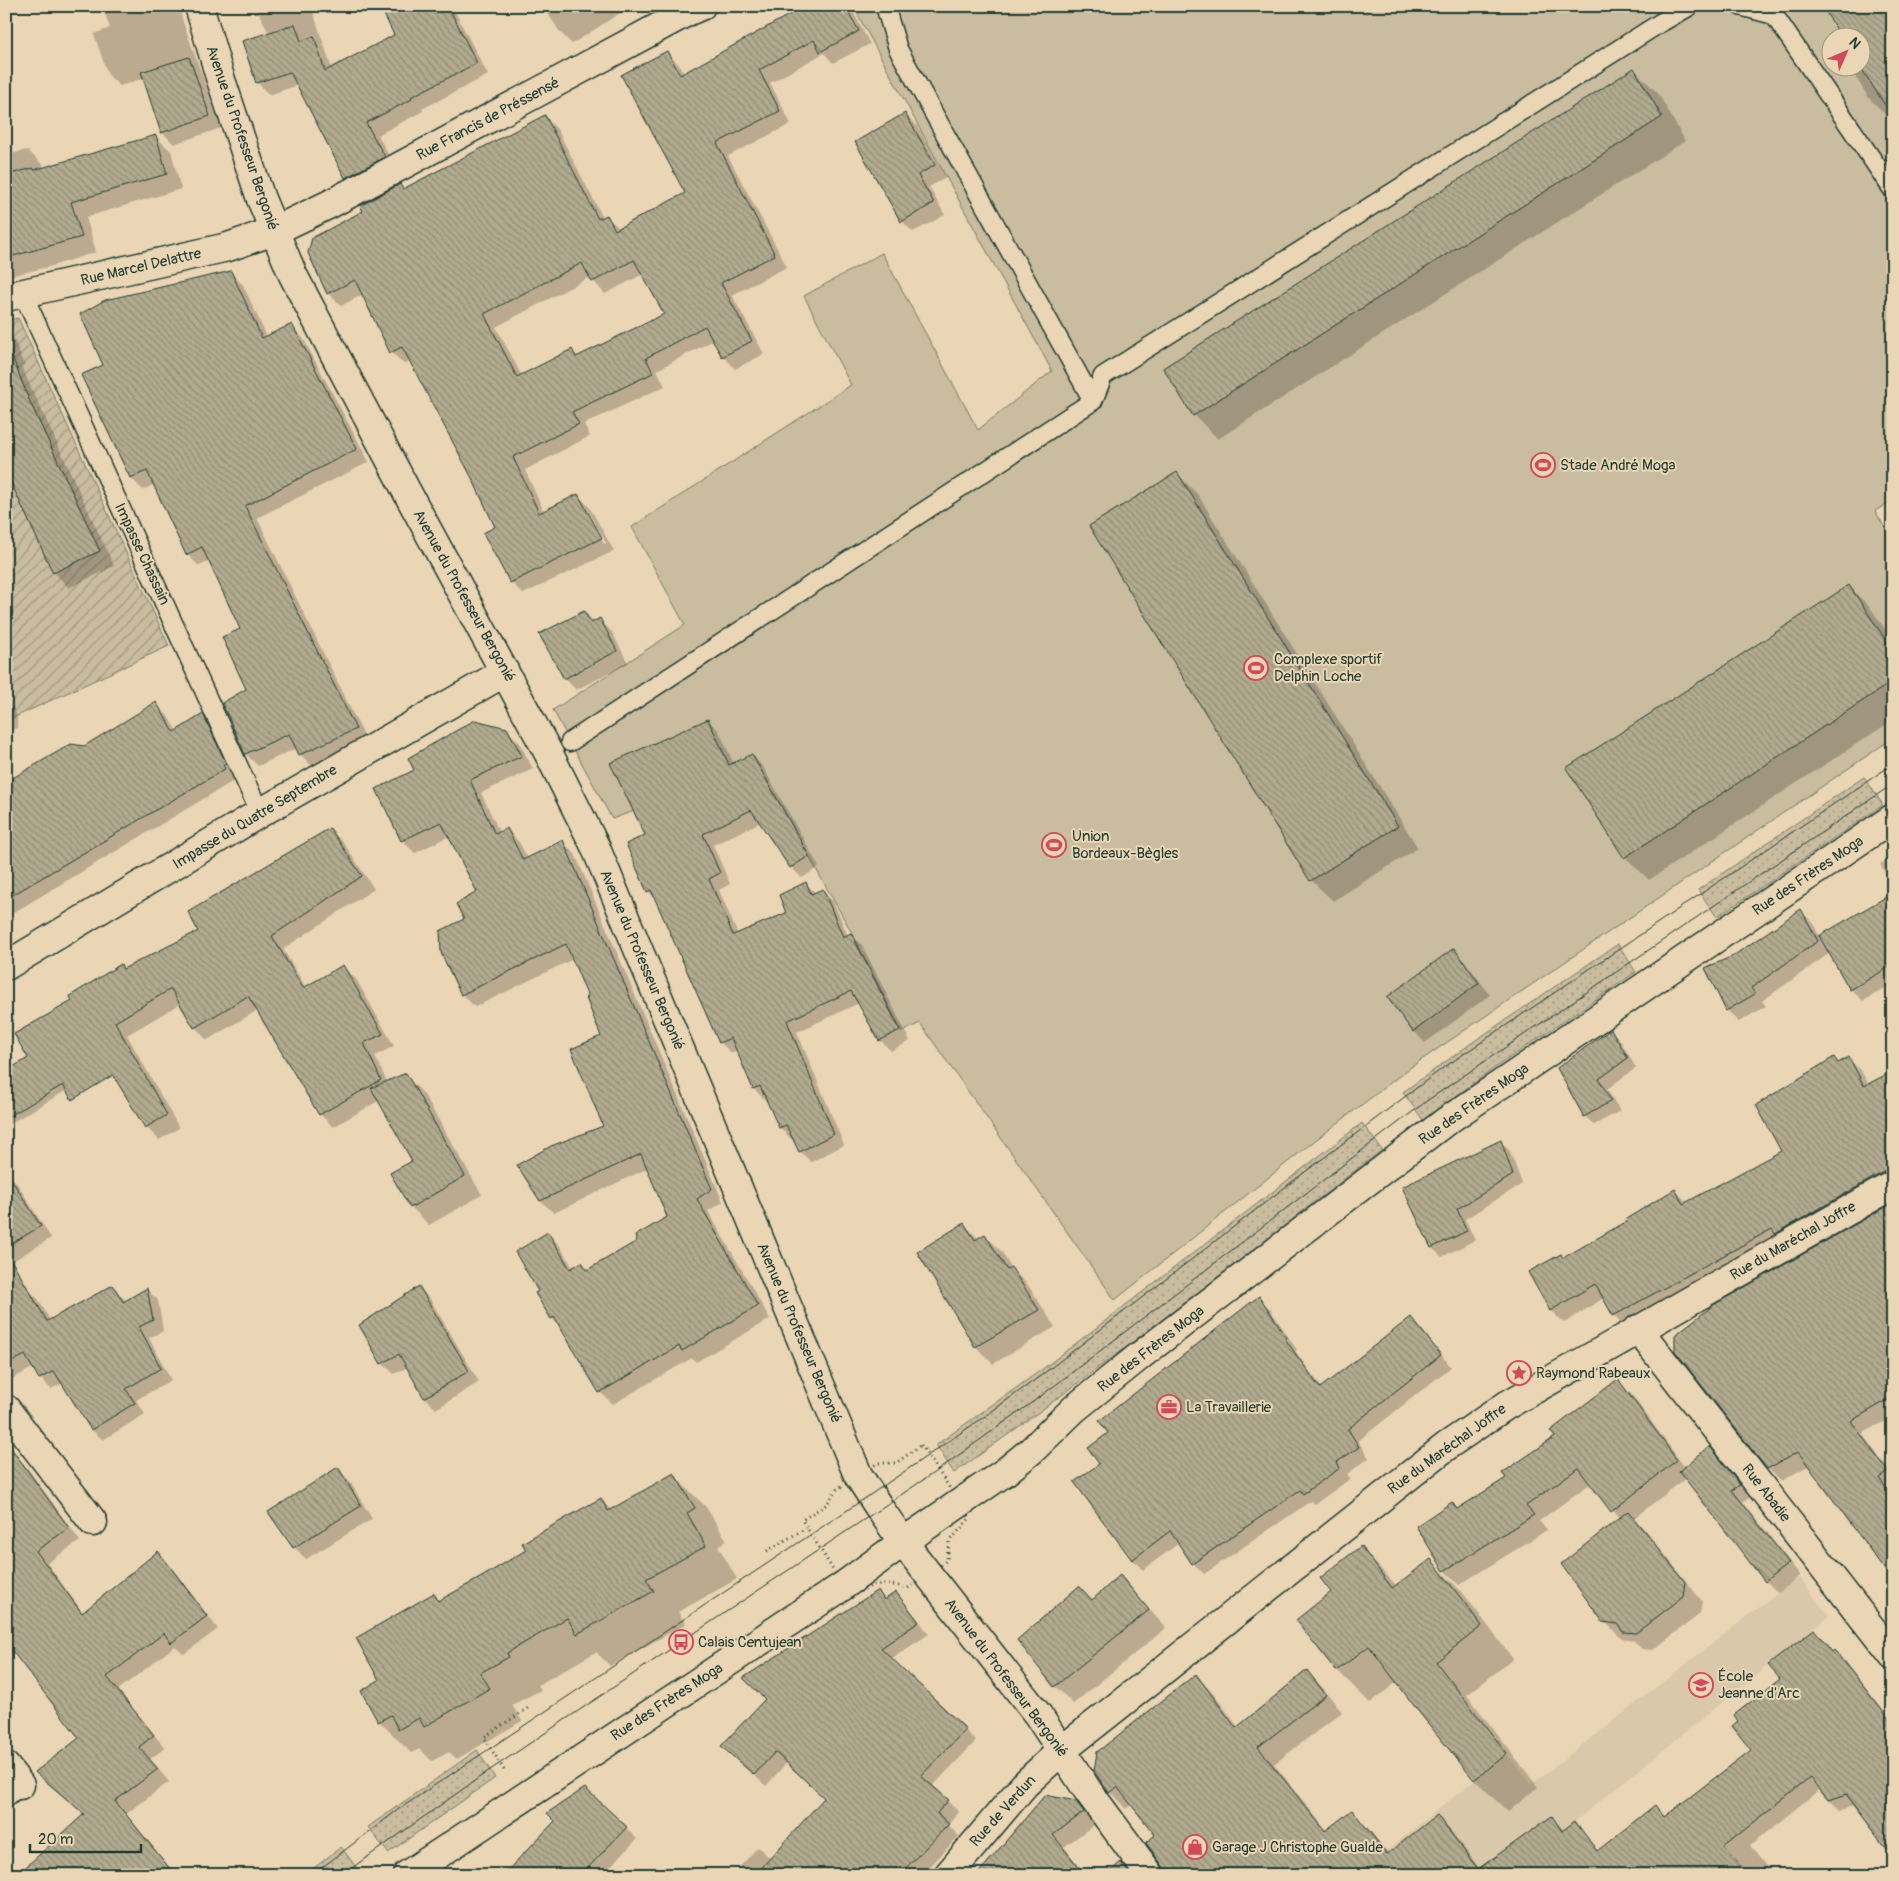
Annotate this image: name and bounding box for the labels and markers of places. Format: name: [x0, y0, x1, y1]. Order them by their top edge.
sports icon: Stade André Moga: [1530, 452, 1556, 478]
place label: Stade André Moga: [1560, 456, 1675, 475]
place label: Complexe sportif Delphin Loche: [1274, 650, 1382, 686]
sports icon: Complexe sportif Delphin Loche: [1243, 655, 1269, 681]
place label: Union Bordeaux-Bègles: [1072, 827, 1179, 863]
sports icon: Union Bordeaux-Bègles: [1041, 832, 1067, 858]
place icon: Raymond Rabeaux: [1506, 1360, 1532, 1386]
place label: Raymond Rabeaux: [1536, 1364, 1651, 1383]
office icon: La Travaillerie: [1156, 1394, 1182, 1420]
place label: La Travaillerie: [1186, 1398, 1272, 1417]
bus stop icon: Calais Centujean: [668, 1629, 694, 1655]
place label: Calais Centujean: [698, 1633, 802, 1652]
place label: École Jeanne d'Arc: [1718, 1667, 1800, 1703]
school or university icon: École Jeanne d'Arc: [1688, 1672, 1714, 1698]
shop icon: Garage J Christophe Gualde: [1182, 1834, 1208, 1860]
place label: Garage J Christophe Gualde: [1212, 1838, 1383, 1857]

